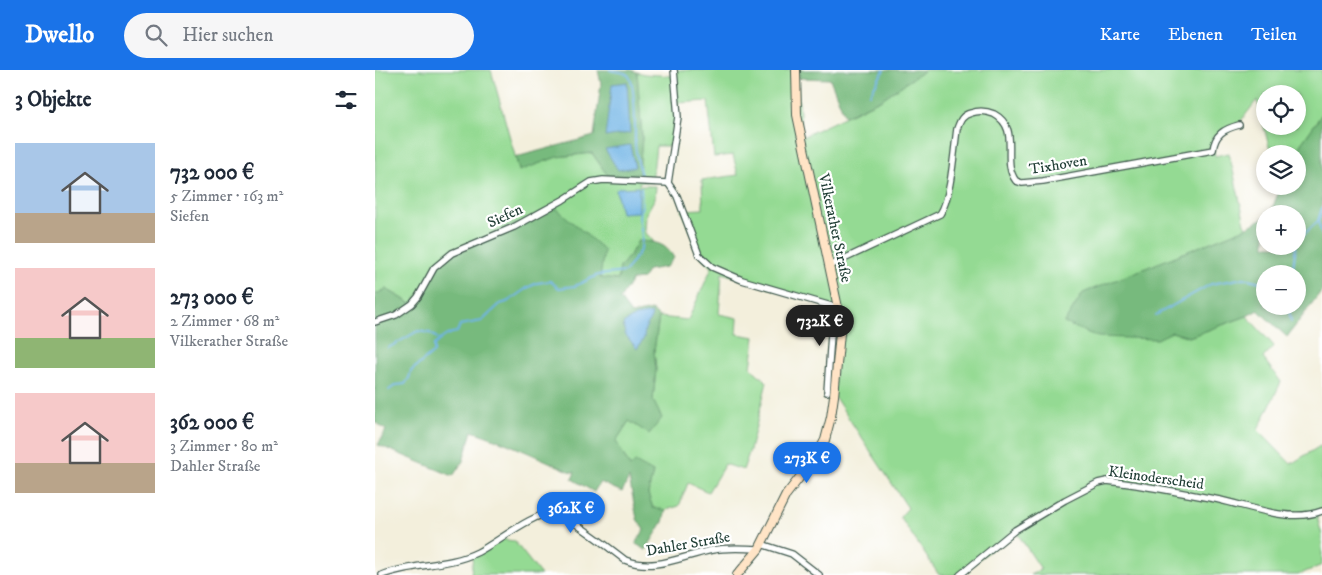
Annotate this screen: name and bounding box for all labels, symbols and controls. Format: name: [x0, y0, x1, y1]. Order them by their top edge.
search box: [124, 13, 474, 58]
text: Dwello: [25, 20, 94, 50]
icon: search: [142, 21, 170, 49]
text: Hier suchen: [182, 24, 273, 47]
text: Karte: [1100, 24, 1140, 46]
text: Ebenen: [1168, 24, 1223, 46]
text: Teilen: [1251, 24, 1297, 46]
map controls: [1256, 85, 1306, 315]
button: locate: [1256, 85, 1306, 135]
icon: filters: [332, 86, 360, 114]
text: 3 Objekte: [15, 87, 92, 113]
button: layers: [1256, 145, 1306, 195]
street label: Tixhoven: [1028, 151, 1088, 179]
text: 732 000 €: [170, 160, 254, 186]
icon: home: [55, 163, 115, 223]
street label: Vilkerather Straße: [814, 171, 856, 284]
text: 5 Zimmer · 163 m²: [170, 186, 283, 206]
street label: Siefen: [484, 200, 526, 232]
button: +: [1256, 205, 1306, 255]
text: Siefen: [170, 206, 209, 226]
button: −: [1256, 265, 1306, 315]
text: 273 000 €: [170, 285, 254, 311]
icon: home: [55, 288, 115, 348]
pin: 732K €: [779, 304, 861, 347]
text: 2 Zimmer · 68 m²: [170, 311, 279, 331]
text: 732K €: [797, 311, 843, 331]
text: Vilkerather Straße: [170, 331, 288, 351]
text: 362 000 €: [170, 410, 254, 436]
icon: home: [55, 413, 115, 473]
text: 3 Zimmer · 80 m²: [170, 436, 278, 456]
pin: 273K €: [766, 442, 848, 484]
text: 273K €: [784, 448, 830, 468]
text: Dahler Straße: [170, 456, 260, 476]
street label: Kleinoderscheid: [1107, 462, 1205, 494]
pin: 362K €: [530, 492, 612, 534]
text: 362K €: [548, 498, 594, 518]
street label: Dahler Straße: [645, 527, 731, 561]

